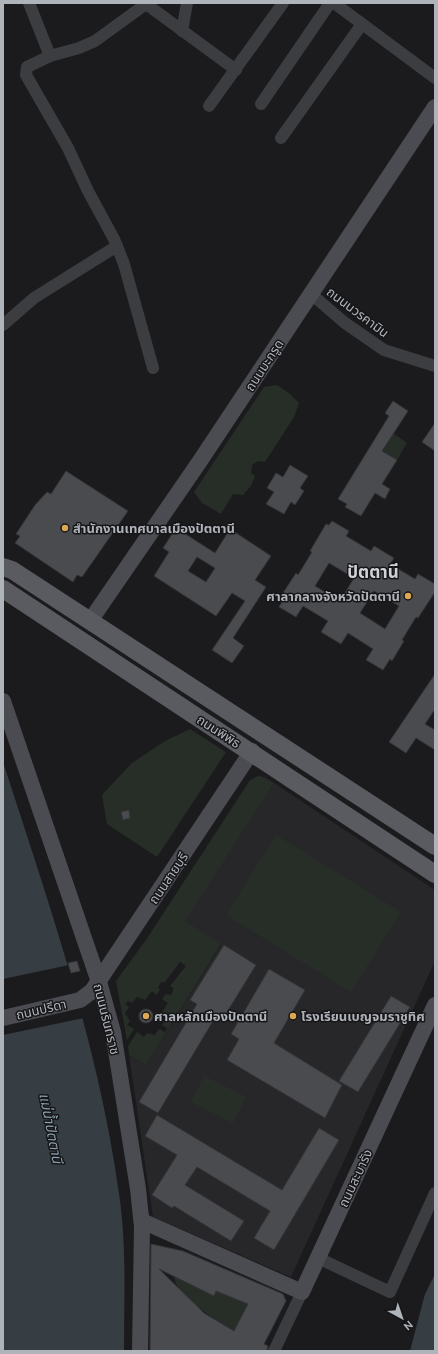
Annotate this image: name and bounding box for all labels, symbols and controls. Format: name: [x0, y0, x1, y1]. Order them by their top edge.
street label: ถนนนวรคามิน: [324, 284, 392, 340]
street label: ถนนมะกรูด: [242, 337, 287, 394]
place label: สำนักงานเทศบาลเมืองปัตตานี: [73, 521, 235, 535]
marker: สำนักงานเทศบาลเมืองปัตตานี: [60, 523, 70, 533]
district label: ปัตตานี: [347, 562, 399, 581]
place label: ศาลากลางจังหวัดปัตตานี: [266, 589, 400, 603]
marker: ศาลากลางจังหวัดปัตตานี: [403, 591, 413, 601]
street label: ถนนพิพิธ: [195, 712, 243, 750]
street label: ถนนสายบุรี: [146, 850, 191, 907]
street label: ถนนนรินทราช: [91, 982, 123, 1056]
street label: ถนนปรีดา: [14, 996, 68, 1022]
place label: ศาลหลักเมืองปัตตานี: [154, 1009, 267, 1023]
place label: โรงเรียนเบญจมราชูทิศ: [301, 1009, 425, 1025]
marker: ศาลหลักเมืองปัตตานี: [141, 1011, 151, 1021]
marker: โรงเรียนเบญจมราชูทิศ: [288, 1011, 298, 1021]
water label: แม่น้ำปัตตานี: [36, 1091, 68, 1167]
street label: ถนนสะบารัง: [336, 1147, 374, 1209]
north arrow: [382, 1298, 422, 1338]
text: N: [401, 1318, 415, 1333]

